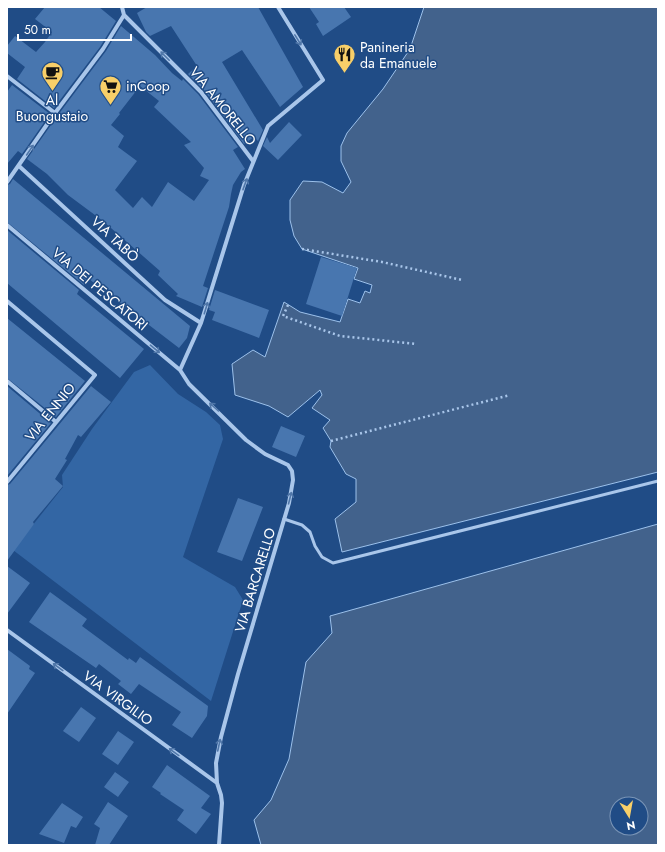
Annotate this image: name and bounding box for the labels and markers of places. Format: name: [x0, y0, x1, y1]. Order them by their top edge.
place label: Panineria da Emanuele: [360, 37, 437, 73]
restaurant icon: Panineria da Emanuele: [332, 42, 358, 75]
cafe icon: Al Buongustaio: [39, 59, 65, 92]
supermarket icon: inCoop: [98, 73, 124, 106]
place label: inCoop: [126, 76, 170, 96]
place label: Al Buongustaio: [16, 90, 89, 126]

